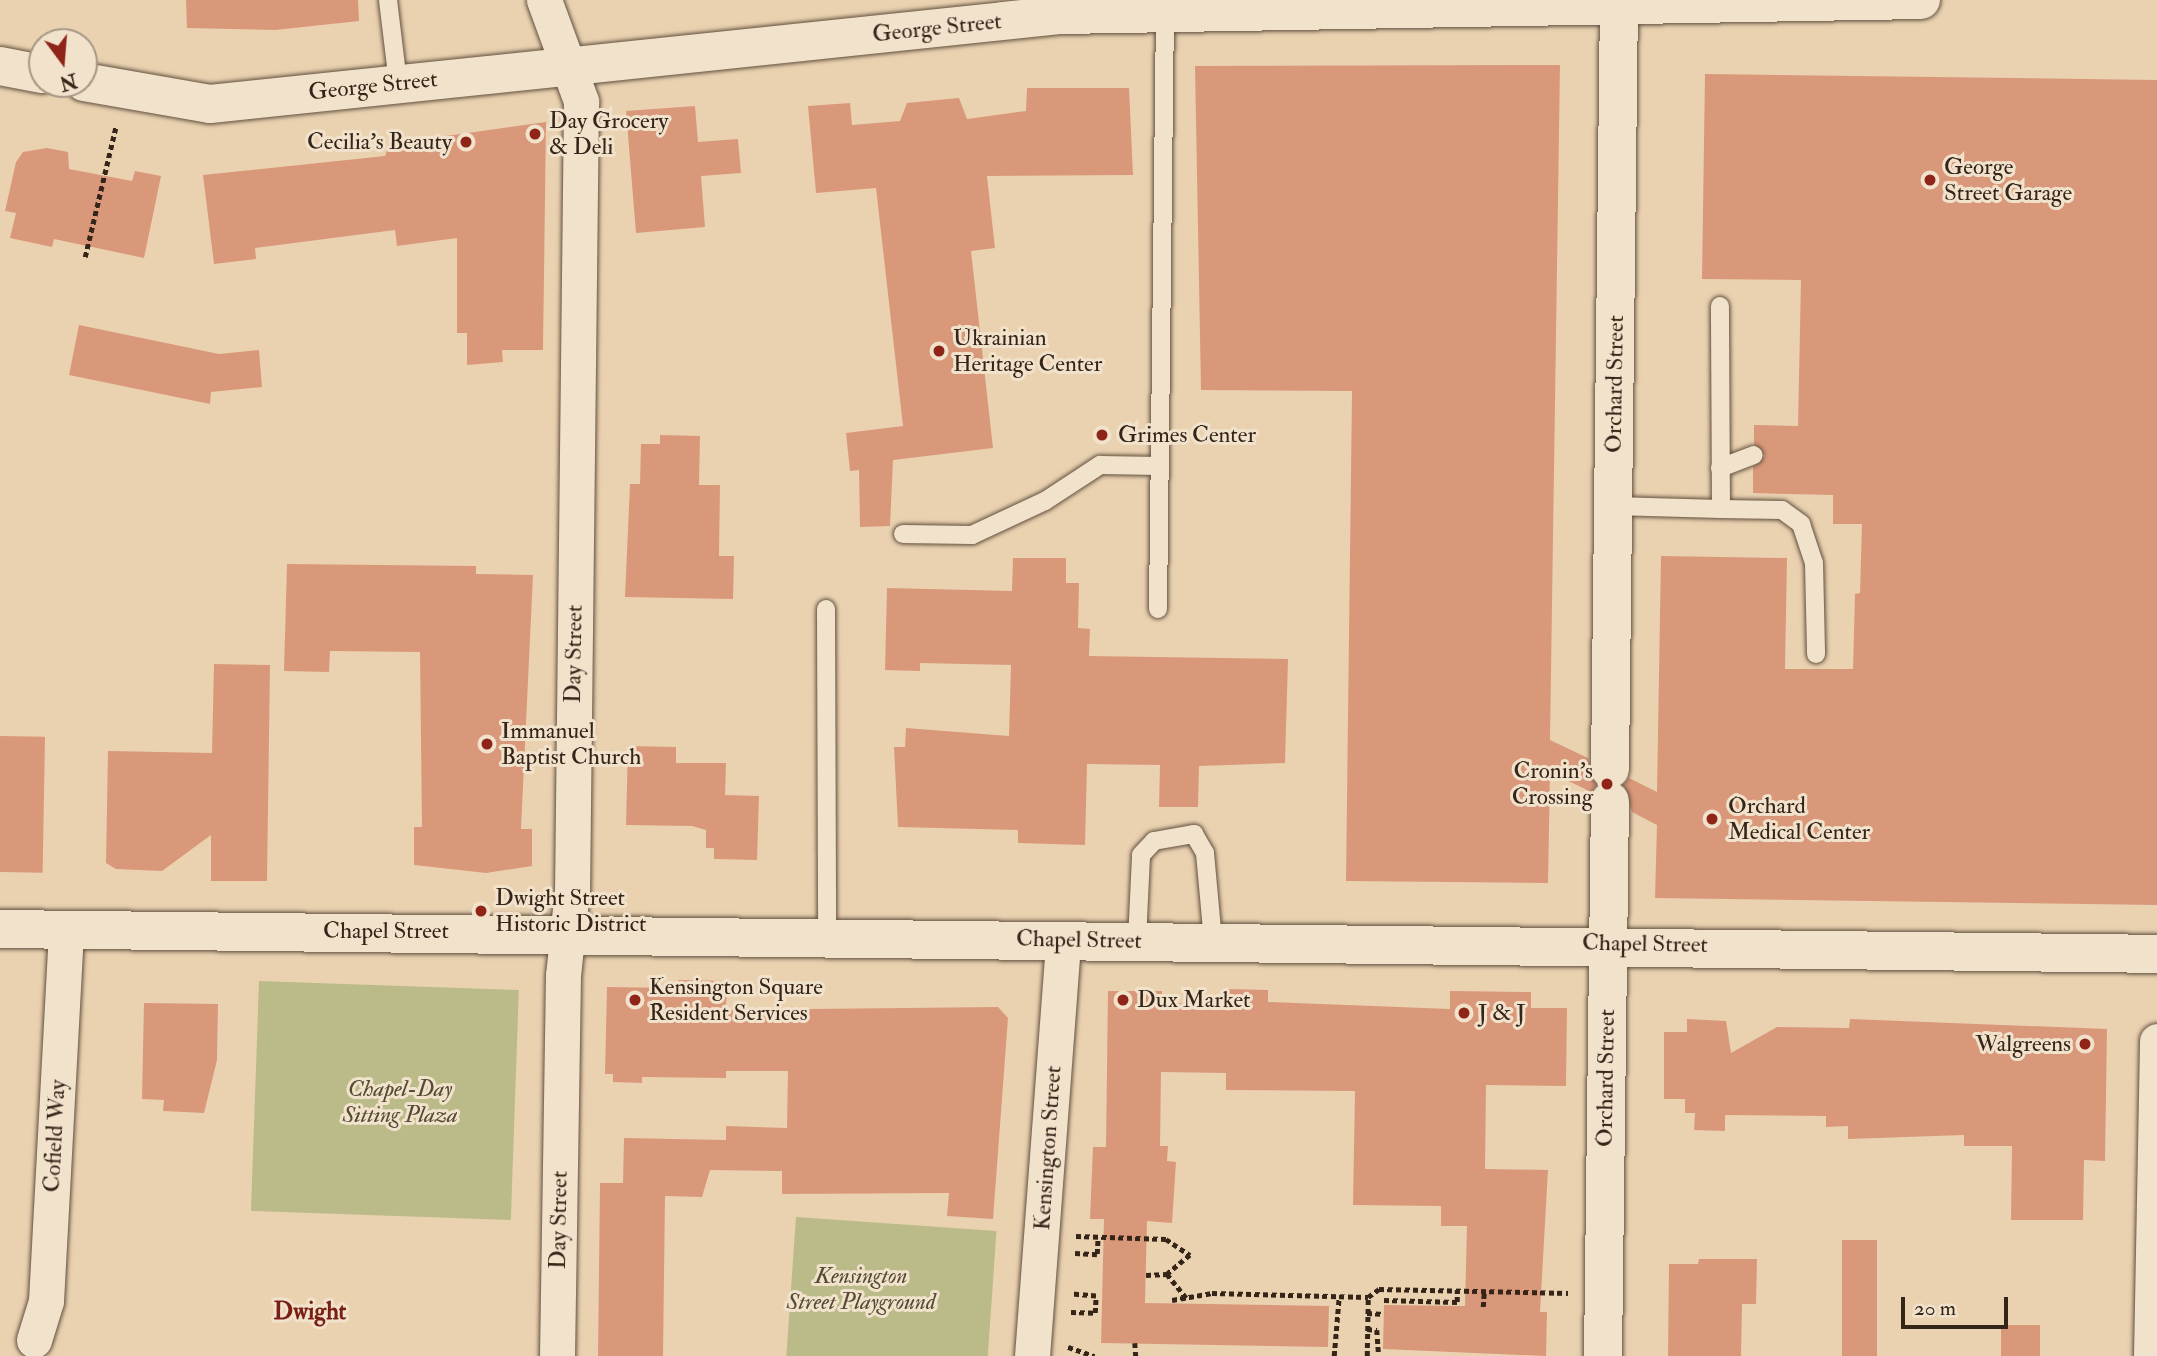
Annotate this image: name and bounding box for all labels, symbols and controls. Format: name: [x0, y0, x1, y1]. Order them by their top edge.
street label: George Street: [871, 7, 1003, 49]
north arrow: [28, 28, 98, 98]
street label: George Street: [307, 65, 439, 107]
text: N: [57, 67, 80, 95]
place label: Day Grocery & Deli: [549, 107, 668, 161]
marker: Day Grocery & Deli: [527, 126, 543, 142]
place label: Cecilia's Beauty: [307, 128, 452, 156]
marker: Cecilia's Beauty: [458, 134, 474, 150]
place label: George Street Garage: [1944, 153, 2072, 207]
marker: George Street Garage: [1922, 172, 1938, 188]
street label: Orchard Street: [1600, 315, 1630, 453]
place label: Ukrainian Heritage Center: [953, 324, 1102, 378]
marker: Ukrainian Heritage Center: [931, 343, 947, 359]
place label: Grimes Center: [1118, 421, 1256, 449]
marker: Grimes Center: [1092, 425, 1112, 445]
street label: Day Street: [559, 605, 589, 703]
place label: Immanuel Baptist Church: [501, 717, 641, 771]
marker: Immanuel Baptist Church: [479, 736, 495, 752]
place label: Cronin's Crossing: [1512, 757, 1593, 811]
marker: Cronin's Crossing: [1599, 776, 1615, 792]
place label: Orchard Medical Center: [1728, 792, 1870, 846]
marker: Orchard Medical Center: [1702, 809, 1722, 829]
place label: Dwight Street Historic District: [495, 884, 646, 938]
marker: Dwight Street Historic District: [473, 903, 489, 919]
street label: Chapel Street: [323, 917, 449, 945]
street label: Chapel Street: [1016, 925, 1142, 955]
street label: Chapel Street: [1582, 929, 1708, 959]
place label: Kensington Square Resident Services: [649, 973, 823, 1027]
place label: Dux Market: [1137, 986, 1250, 1014]
marker: Kensington Square Resident Services: [627, 992, 643, 1008]
marker: Dux Market: [1115, 992, 1131, 1008]
place label: J & J: [1478, 999, 1526, 1027]
marker: J & J: [1456, 1005, 1472, 1021]
street label: Orchard Street: [1591, 1009, 1621, 1147]
place label: Walgreens: [1975, 1030, 2071, 1058]
marker: Walgreens: [2077, 1036, 2093, 1052]
street label: Kensington Street: [1028, 1065, 1068, 1231]
park label: Chapel-Day Sitting Plaza: [342, 1075, 458, 1129]
street label: Cofield Way: [38, 1079, 72, 1193]
street label: Day Street: [544, 1171, 574, 1269]
park label: Kensington Street Playground: [786, 1262, 936, 1316]
scale bar: [1905, 1282, 2012, 1326]
text: 20 m: [1914, 1295, 1956, 1322]
district label: Dwight: [274, 1298, 346, 1326]

